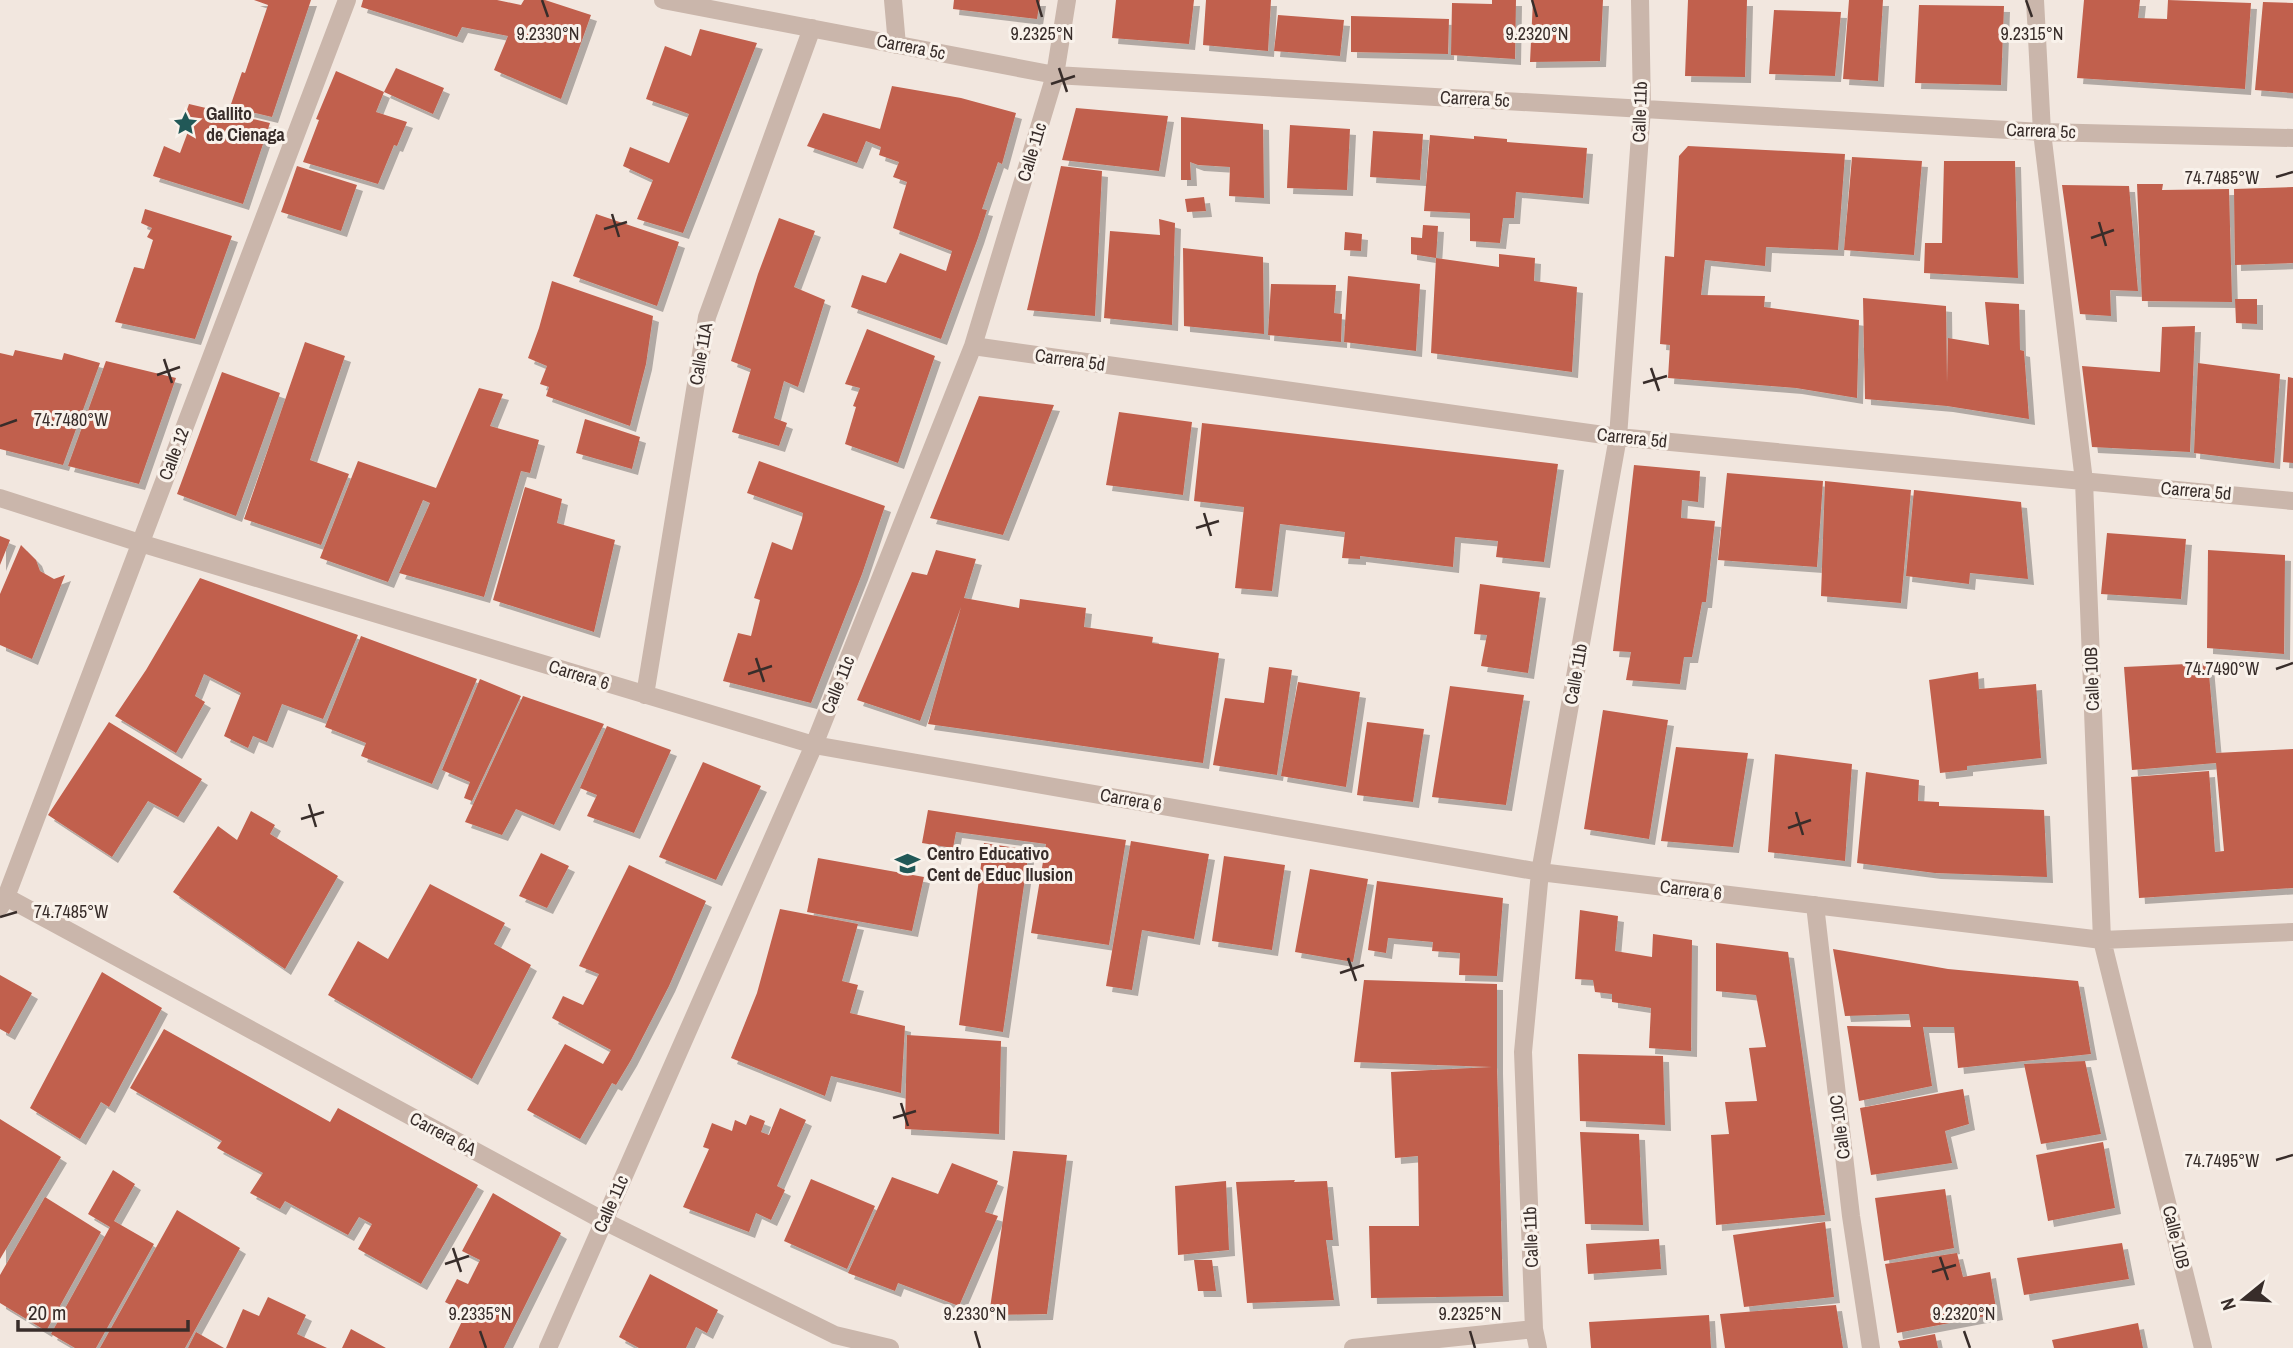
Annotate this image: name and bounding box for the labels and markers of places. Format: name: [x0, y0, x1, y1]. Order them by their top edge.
place label: Gallito de Cienaga: [206, 101, 286, 147]
place icon: Gallito de Cienaga: [172, 110, 200, 138]
place label: Centro Educativo Cent de Educ Ilusion: [927, 841, 1073, 887]
school or university icon: Centro Educativo Cent de Educ Ilusion: [893, 850, 921, 878]

